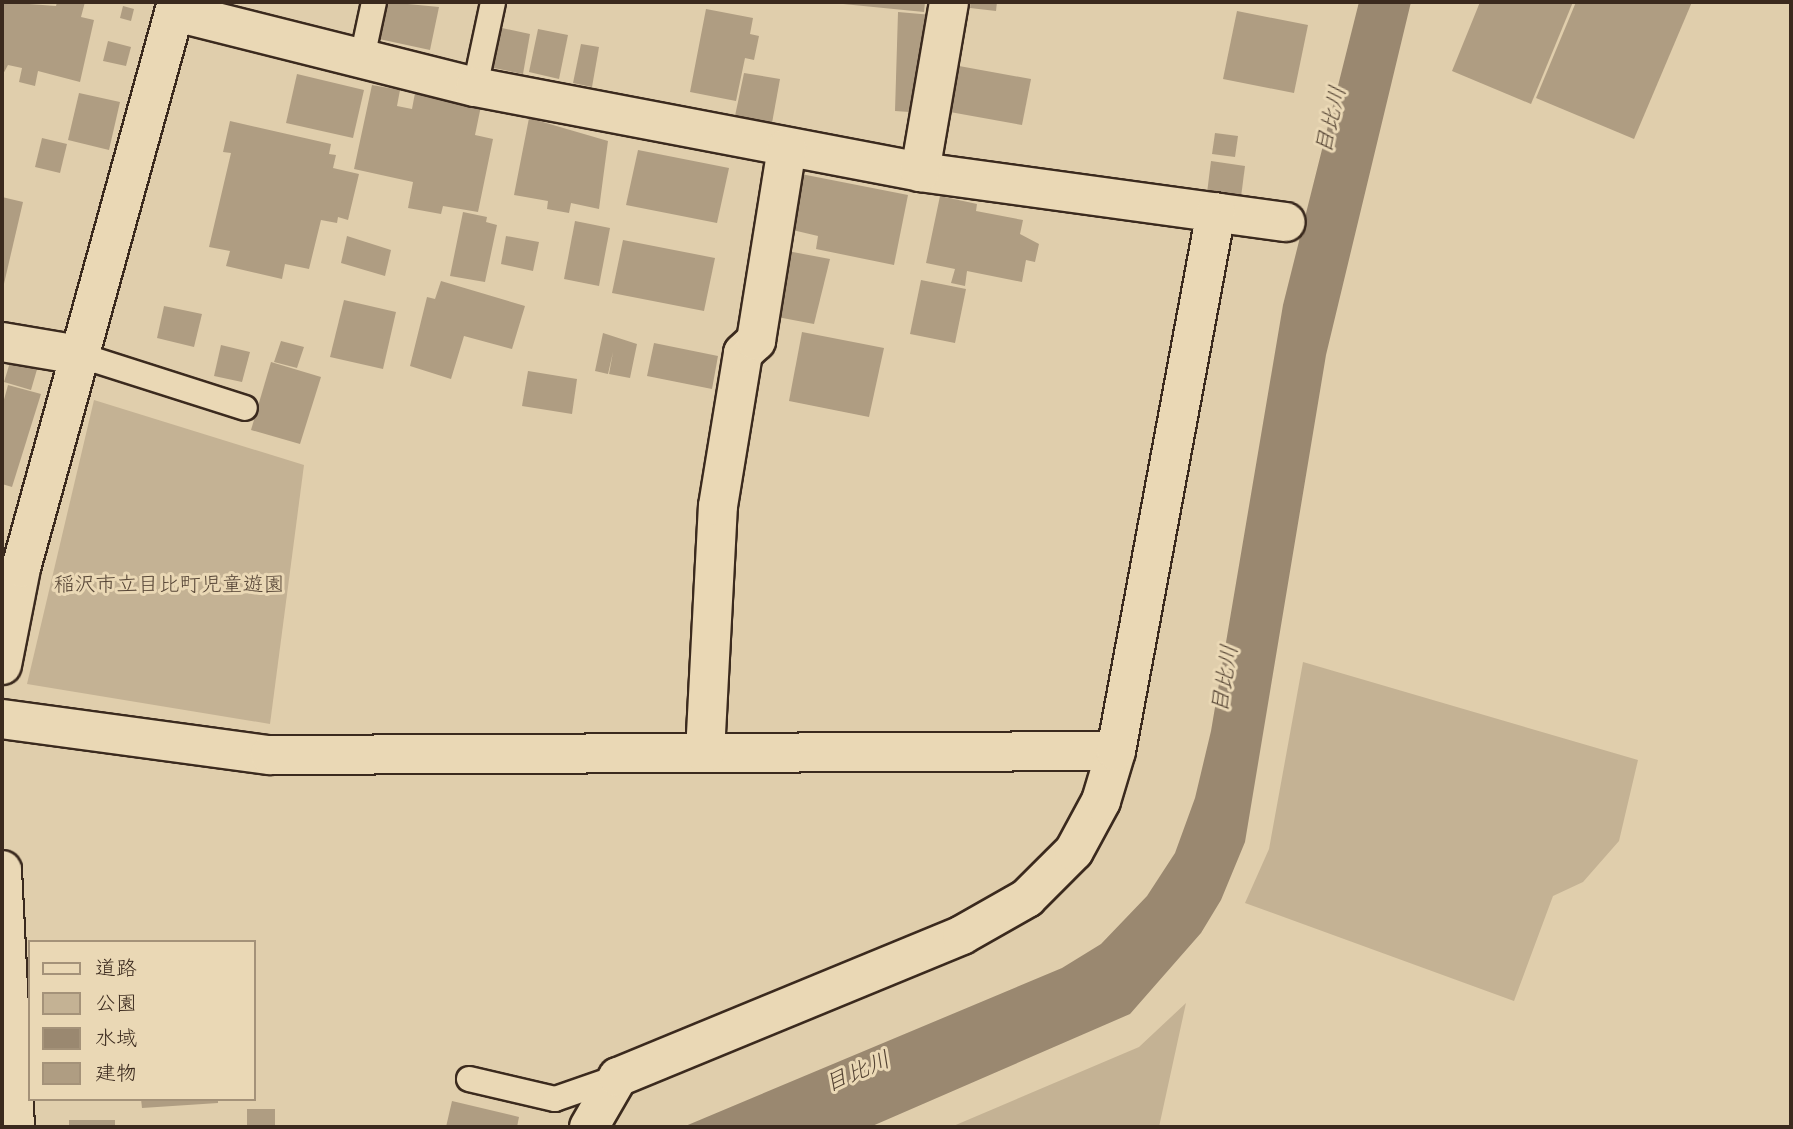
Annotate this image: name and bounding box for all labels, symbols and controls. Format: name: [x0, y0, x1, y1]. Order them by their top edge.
water label: 目比川: [1311, 83, 1353, 157]
park label: 稲沢市立目比町児童遊園: [54, 573, 284, 599]
water label: 目比川: [1207, 643, 1245, 715]
legend: [28, 940, 256, 1101]
text: 道路: [95, 953, 137, 986]
text: 公園: [95, 988, 137, 1021]
text: 水域: [95, 1023, 137, 1056]
water label: 目比川: [821, 1047, 895, 1099]
text: 建物: [95, 1058, 137, 1091]

